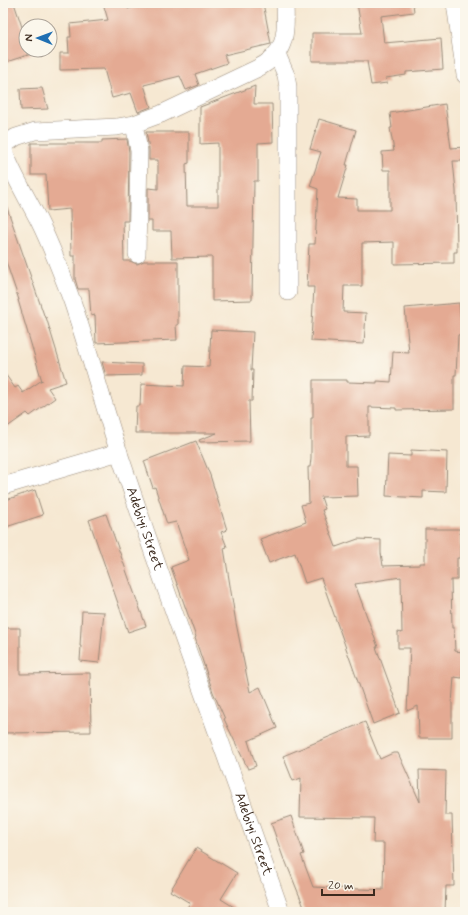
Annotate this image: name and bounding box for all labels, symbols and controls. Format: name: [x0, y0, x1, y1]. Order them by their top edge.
north arrow: [18, 18, 58, 58]
text: N: [22, 34, 36, 42]
street label: Adebiyi Street: [122, 485, 168, 573]
street label: Adebiyi Street: [230, 790, 277, 878]
scale bar: [322, 871, 374, 897]
text: 20 m: [328, 878, 354, 894]

